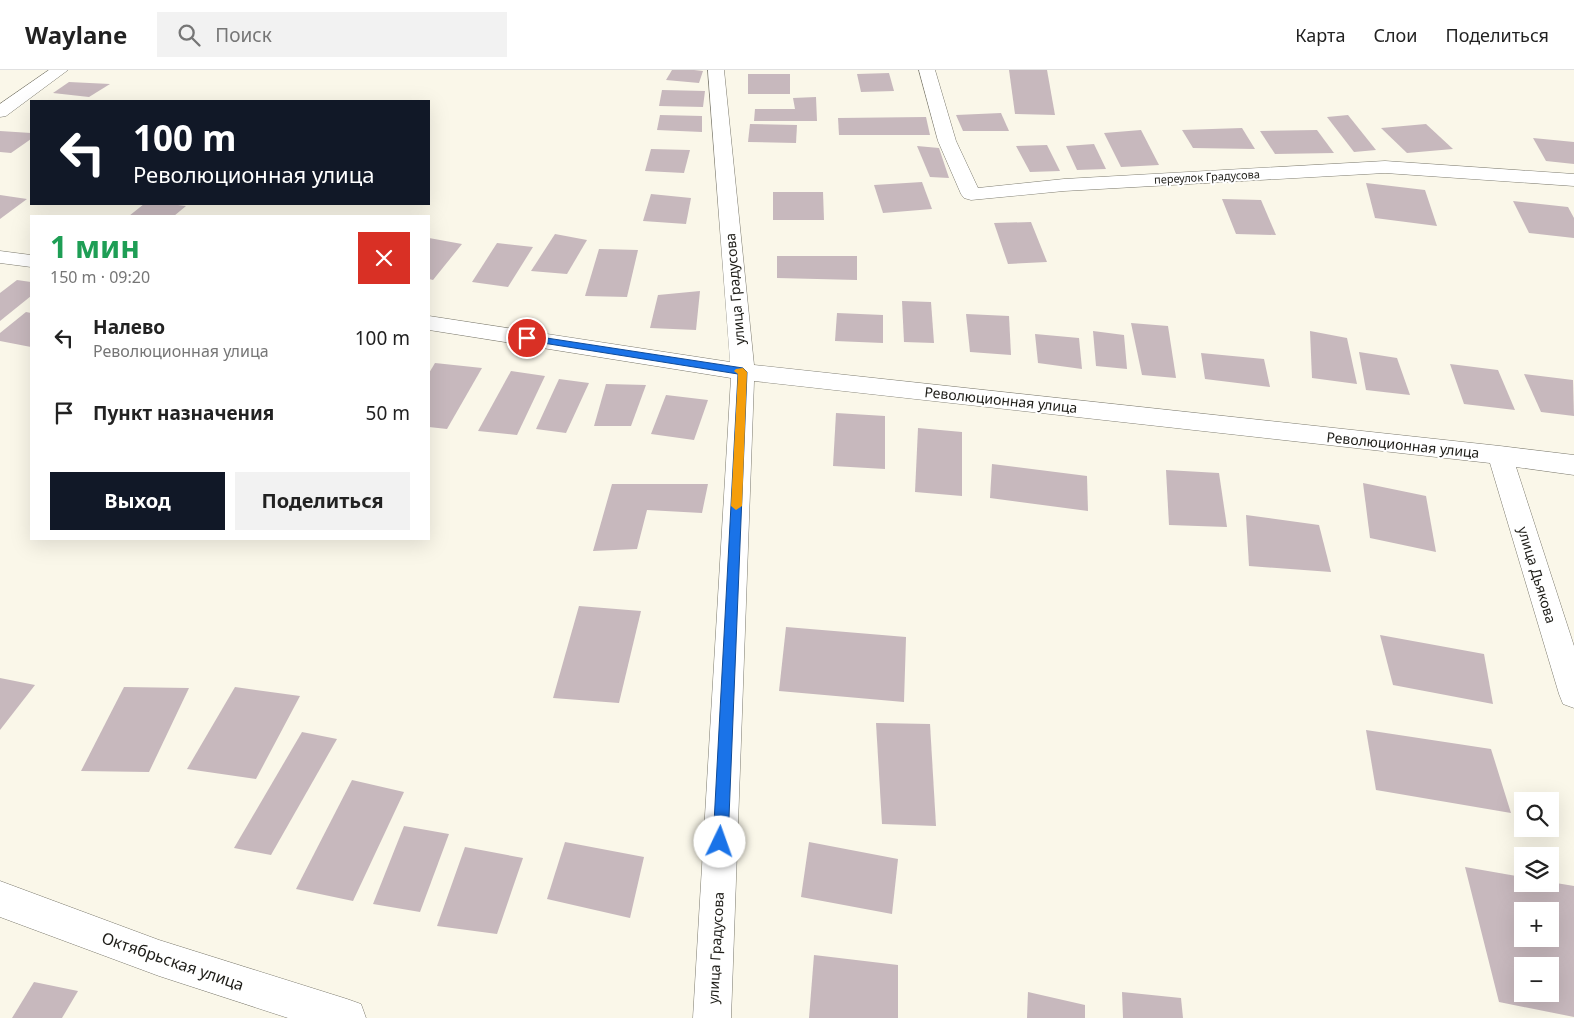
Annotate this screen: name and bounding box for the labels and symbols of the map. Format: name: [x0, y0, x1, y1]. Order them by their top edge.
street label: переулок Градусова: [1154, 166, 1260, 187]
street label: улица Градусова: [720, 232, 749, 346]
pin: [506, 317, 548, 359]
street label: Революционная улица: [924, 382, 1078, 417]
street label: Революционная улица: [1326, 427, 1480, 462]
street label: улица Дьякова: [1514, 524, 1561, 626]
position arrow: [693, 815, 745, 867]
street label: улица Градусова: [703, 891, 728, 1005]
street label: Октябрьская улица: [99, 926, 247, 996]

